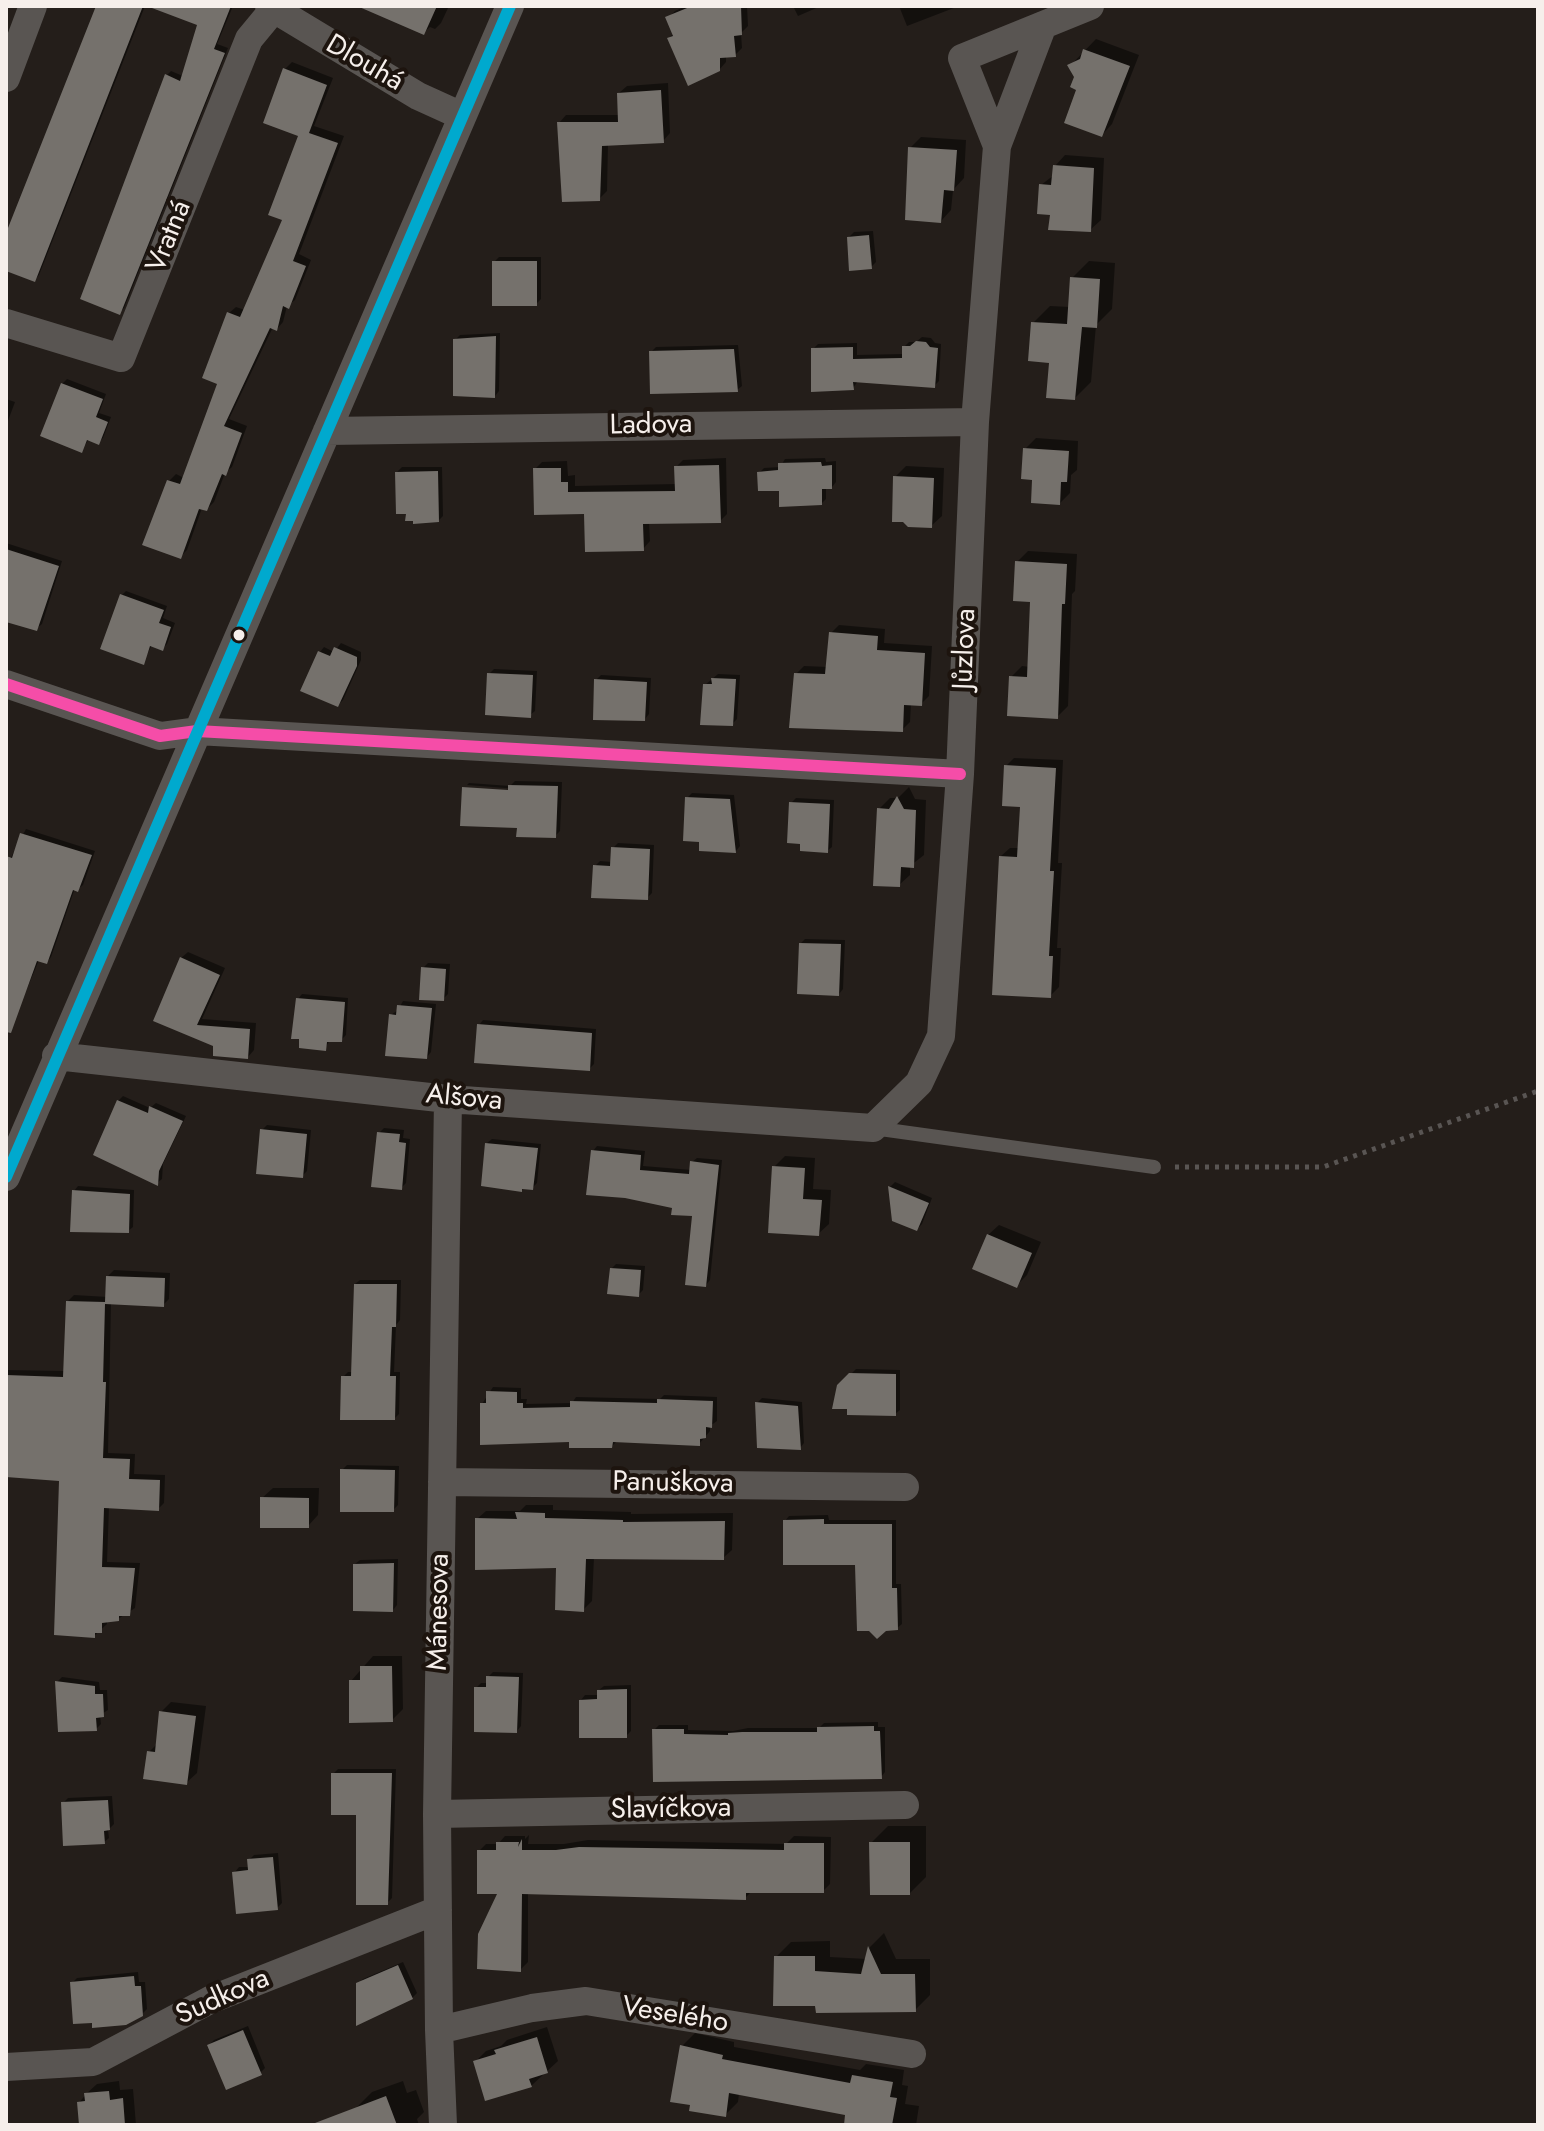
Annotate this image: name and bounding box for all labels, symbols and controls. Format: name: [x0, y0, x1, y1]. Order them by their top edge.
street label: Dlouhá: [319, 29, 409, 99]
street label: Vratná: [140, 196, 200, 278]
street label: Ladova: [609, 408, 693, 444]
street label: Jůzlova: [948, 608, 984, 690]
unlabelled marker: [231, 627, 247, 643]
street label: Alšova: [424, 1079, 504, 1119]
street label: Panuškova: [612, 1466, 734, 1502]
street label: Mánesova: [422, 1553, 458, 1671]
street label: Slavíčkova: [610, 1792, 732, 1828]
street label: Sudkova: [171, 1963, 275, 2033]
street label: Veselého: [619, 1991, 731, 2041]

